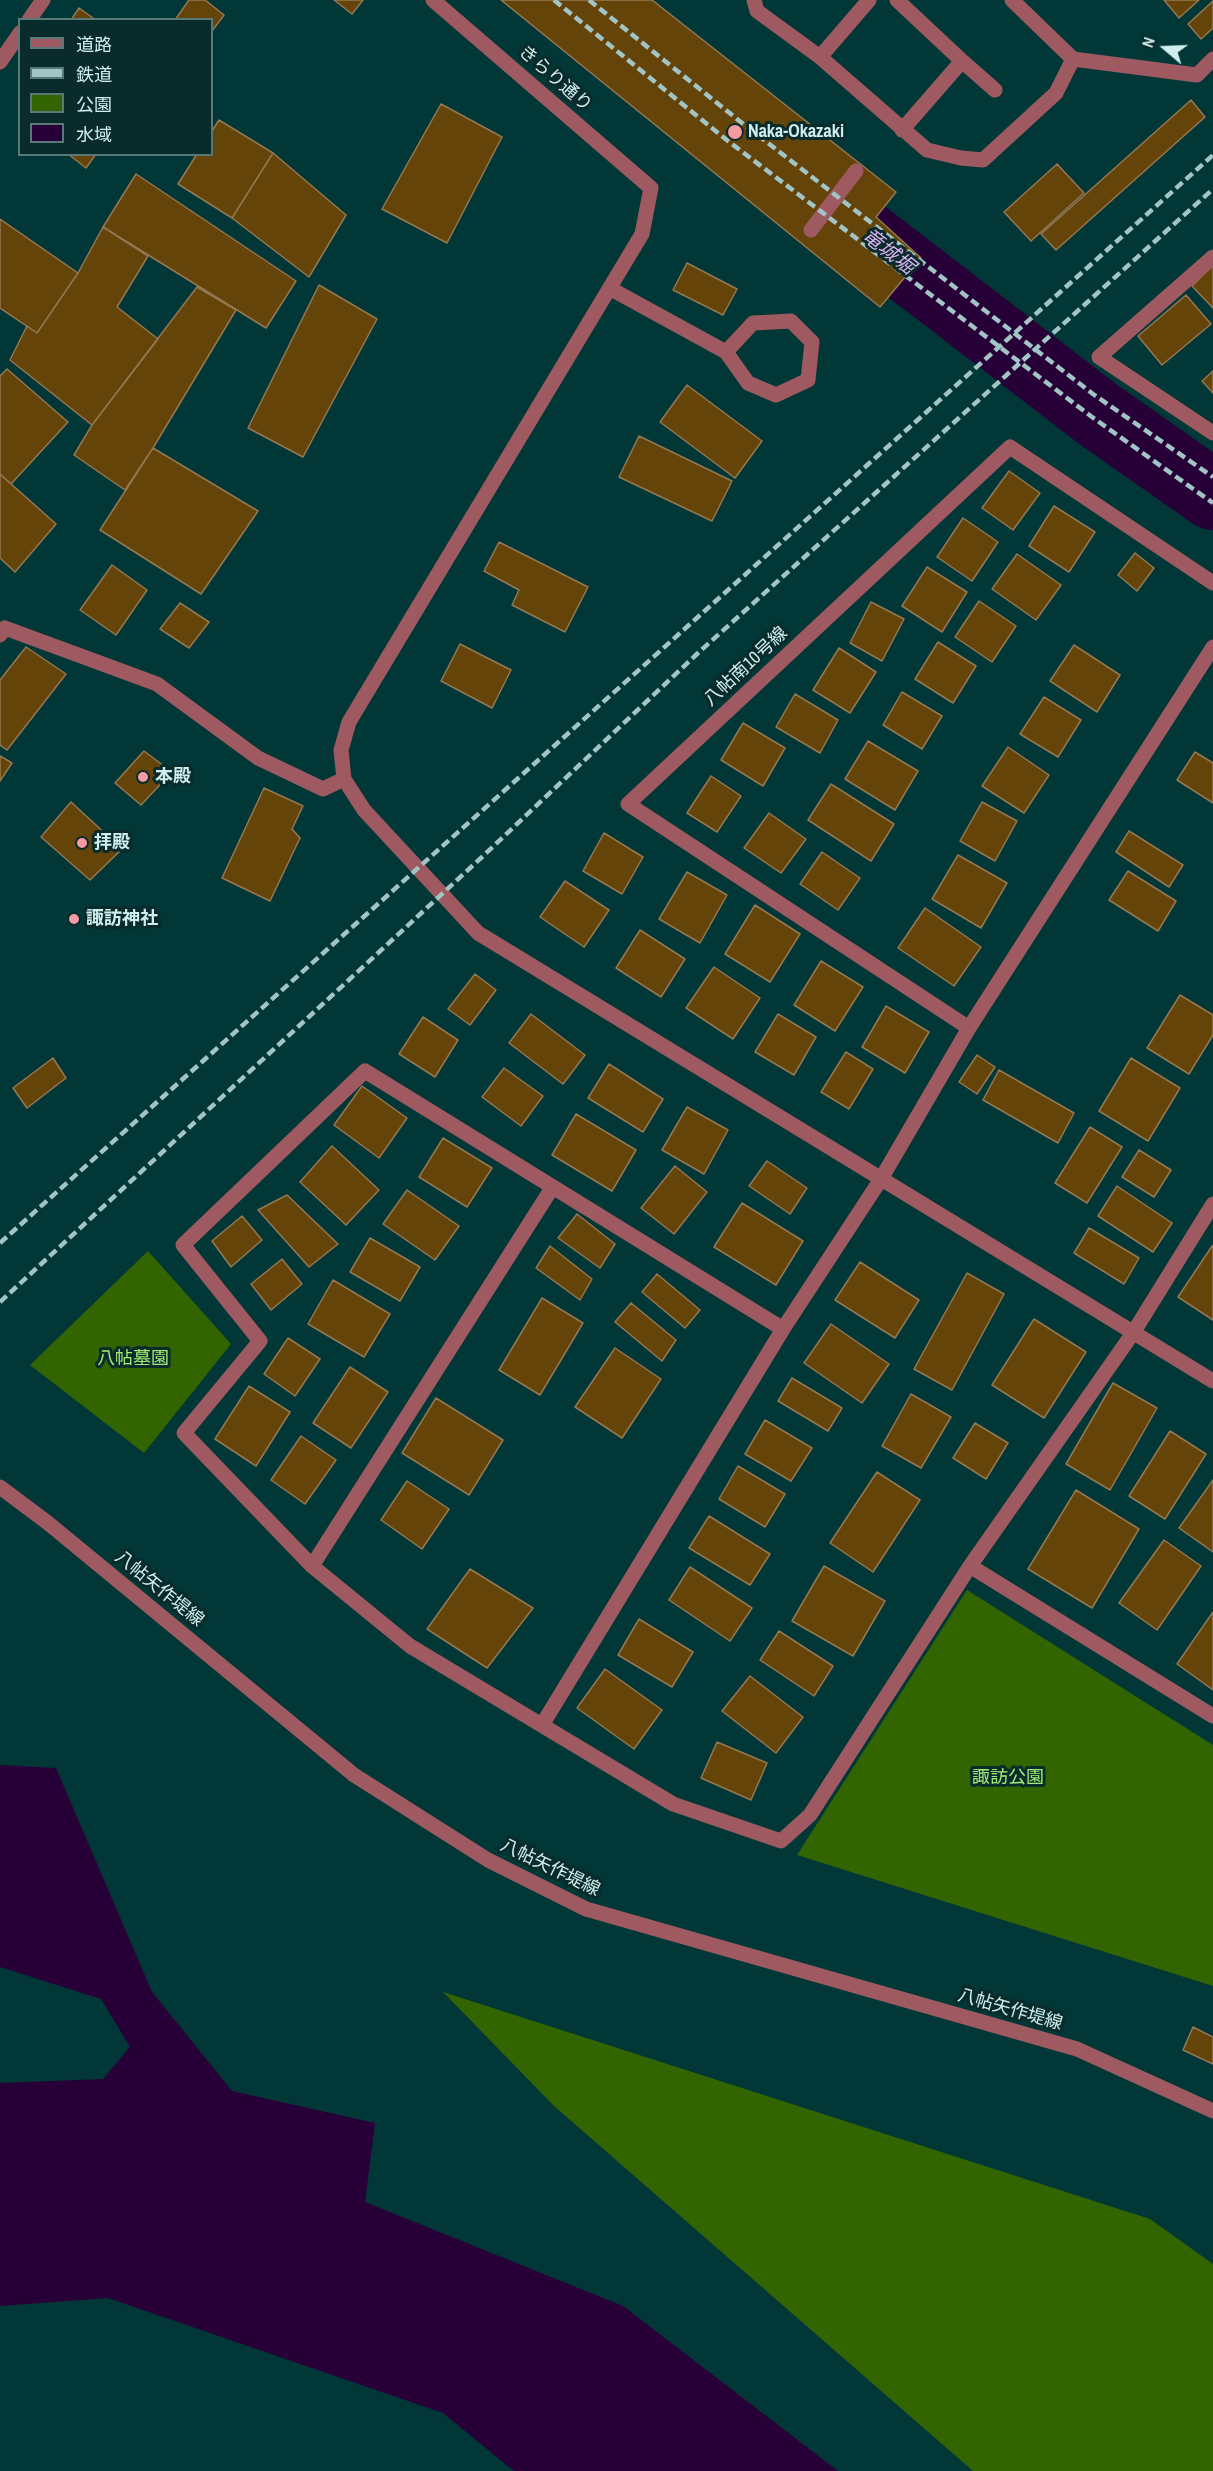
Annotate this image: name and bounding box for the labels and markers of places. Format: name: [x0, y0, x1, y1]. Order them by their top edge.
place label: Naka-Okazaki: [748, 121, 844, 143]
marker: Naka-Okazaki: [726, 123, 744, 141]
place label: 本殿: [155, 766, 191, 788]
marker: 本殿: [136, 770, 150, 784]
place label: 拝殿: [94, 832, 130, 854]
marker: 拝殿: [75, 836, 89, 850]
place label: 諏訪神社: [86, 908, 158, 930]
marker: 諏訪神社: [67, 912, 81, 926]

